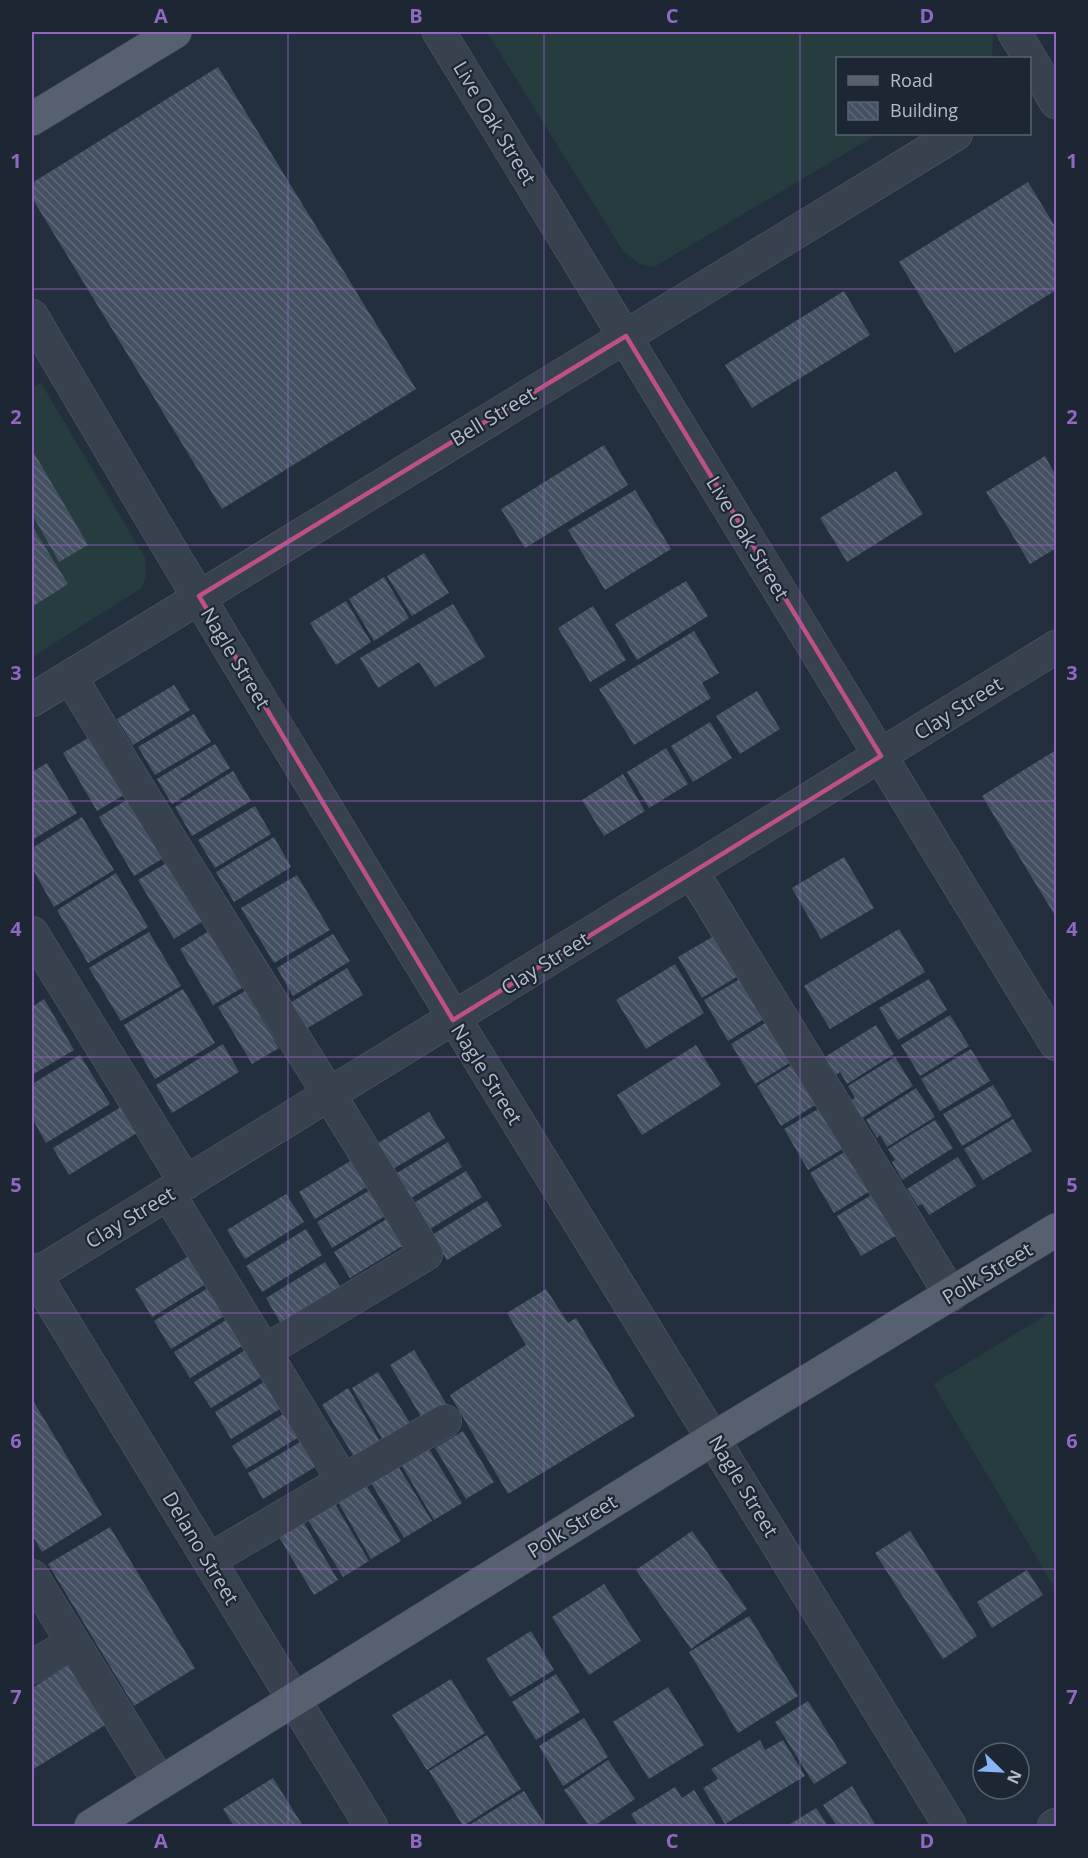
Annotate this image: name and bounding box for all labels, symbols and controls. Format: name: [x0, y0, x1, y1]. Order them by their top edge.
text: A: [154, 2, 168, 29]
text: B: [409, 2, 423, 29]
text: C: [666, 2, 679, 29]
text: D: [920, 2, 934, 29]
street label: Live Oak Street: [447, 56, 543, 190]
legend: [836, 57, 1031, 135]
text: Road: [890, 68, 933, 92]
text: Building: [890, 98, 958, 122]
text: 1: [10, 147, 22, 174]
text: 1: [1066, 147, 1078, 174]
street label: Bell Street: [445, 380, 541, 452]
text: 2: [10, 403, 22, 430]
text: 2: [1066, 403, 1078, 430]
street label: Live Oak Street: [700, 471, 796, 605]
street label: Nagle Street: [195, 602, 277, 714]
text: 3: [10, 659, 22, 686]
text: 3: [1066, 659, 1078, 686]
street label: Clay Street: [909, 670, 1007, 746]
text: 4: [10, 915, 22, 942]
text: 4: [1066, 915, 1078, 942]
street label: Clay Street: [496, 925, 594, 1001]
street label: Nagle Street: [445, 1018, 529, 1130]
text: 5: [10, 1171, 22, 1198]
text: 5: [1066, 1171, 1078, 1198]
street label: Clay Street: [80, 1180, 180, 1254]
street label: Polk Street: [937, 1235, 1037, 1311]
text: 6: [10, 1427, 22, 1454]
text: 6: [1066, 1427, 1078, 1454]
street label: Nagle Street: [703, 1430, 785, 1542]
street label: Delano Street: [157, 1487, 245, 1609]
street label: Polk Street: [522, 1488, 622, 1564]
text: 7: [10, 1683, 22, 1710]
text: 7: [1066, 1683, 1078, 1710]
north arrow: [971, 1741, 1031, 1801]
text: N: [1002, 1767, 1027, 1788]
text: A: [154, 1827, 168, 1854]
text: B: [409, 1827, 423, 1854]
text: C: [666, 1827, 679, 1854]
text: D: [920, 1827, 934, 1854]

